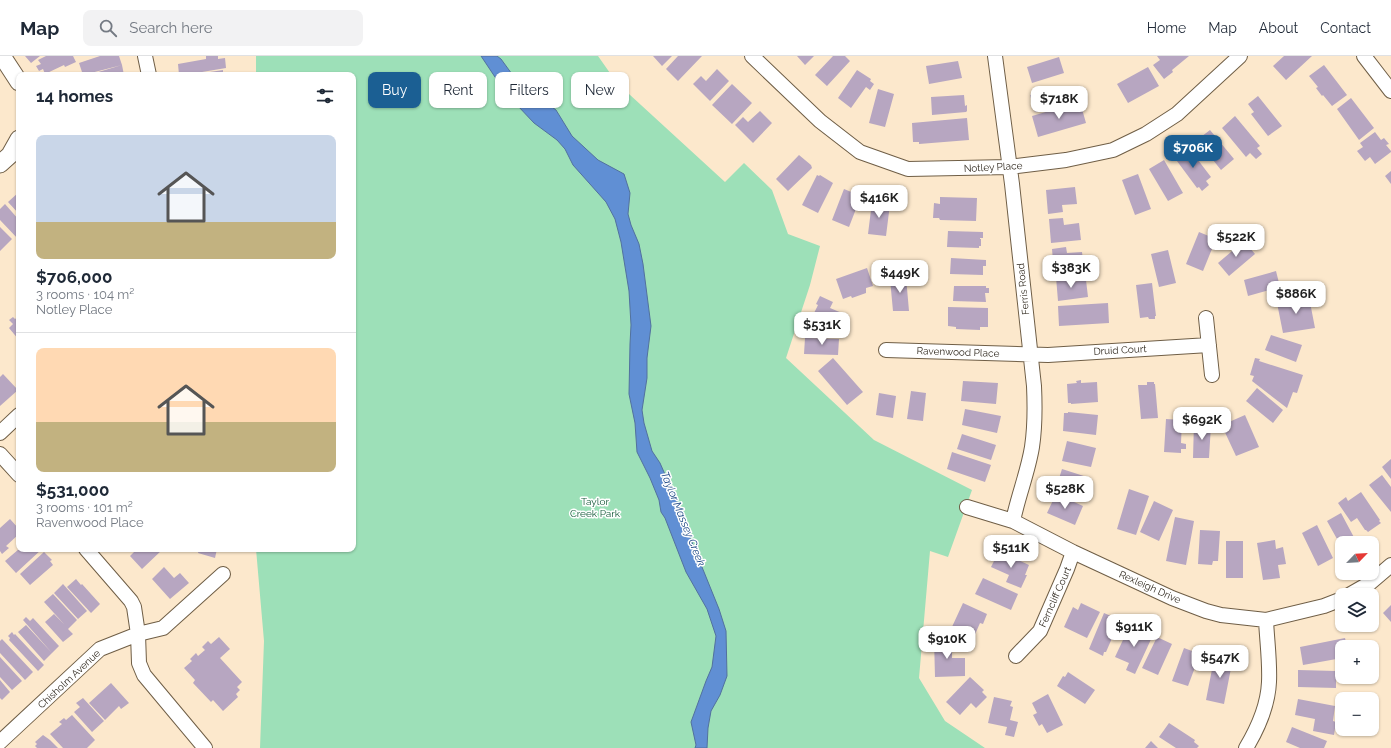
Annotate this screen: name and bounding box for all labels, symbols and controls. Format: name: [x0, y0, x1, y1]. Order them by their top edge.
search box: [83, 10, 363, 46]
text: Map: [20, 17, 59, 39]
icon: search: [97, 17, 119, 39]
text: Search here: [129, 19, 213, 37]
text: Home: [1147, 20, 1186, 36]
text: Map: [1208, 20, 1237, 36]
text: About: [1259, 20, 1298, 36]
text: Contact: [1320, 20, 1371, 36]
chip: Buy: [368, 72, 421, 108]
chip: Rent: [429, 72, 487, 108]
chip: Filters: [495, 72, 563, 108]
chip: New: [571, 72, 629, 108]
icon: filters: [314, 85, 336, 107]
text: 14 homes: [36, 86, 113, 106]
pin: $718K: [1031, 86, 1087, 120]
text: $718K: [1040, 91, 1078, 106]
pin: $706K: [1165, 135, 1221, 169]
text: $706K: [1173, 140, 1213, 155]
street label: Notley Place: [963, 160, 1023, 174]
icon: home: [150, 161, 222, 233]
pin: $416K: [851, 185, 907, 219]
text: $416K: [860, 190, 898, 205]
pin: $522K: [1208, 224, 1264, 258]
text: $522K: [1217, 229, 1255, 244]
pin: $383K: [1043, 255, 1099, 289]
pin: $449K: [872, 260, 928, 294]
text: $383K: [1051, 260, 1091, 275]
street label: Ferris Road: [1015, 263, 1031, 315]
text: $449K: [880, 265, 920, 280]
text: $706,000: [36, 267, 112, 287]
pin: $886K: [1268, 281, 1324, 315]
text: $886K: [1276, 286, 1316, 301]
text: 3 rooms · 104 m²: [36, 287, 134, 302]
text: Notley Place: [36, 302, 112, 317]
pin: $531K: [794, 312, 850, 346]
text: $531K: [803, 317, 841, 332]
street label: Druid Court: [1093, 343, 1147, 357]
street label: Ravenwood Place: [916, 345, 1000, 359]
icon: home: [150, 374, 222, 446]
pin: $692K: [1174, 407, 1230, 441]
text: $692K: [1182, 412, 1222, 427]
water label: Taylor Massey Creek: [658, 470, 708, 568]
pin: $528K: [1037, 476, 1093, 510]
text: $531,000: [36, 480, 109, 500]
text: $528K: [1045, 481, 1085, 496]
park label: Taylor Creek Park: [570, 496, 621, 519]
text: 3 rooms · 101 m²: [36, 500, 133, 515]
text: Ravenwood Place: [36, 515, 144, 530]
pin: $511K: [983, 535, 1039, 569]
north arrow: [1335, 536, 1379, 580]
map controls: [1335, 536, 1379, 736]
text: $511K: [993, 540, 1030, 555]
street label: Ferncliff Court: [1037, 565, 1073, 629]
street label: Rexleigh Drive: [1117, 568, 1183, 606]
button: layers: [1335, 588, 1379, 632]
pin: $911K: [1106, 614, 1162, 648]
text: $911K: [1115, 619, 1153, 634]
pin: $910K: [919, 626, 975, 660]
text: $910K: [927, 631, 967, 646]
button: +: [1335, 640, 1379, 684]
pin: $547K: [1192, 645, 1248, 679]
street label: Chisholm Avenue: [36, 647, 102, 711]
text: $547K: [1201, 650, 1239, 665]
button: −: [1335, 692, 1379, 736]

